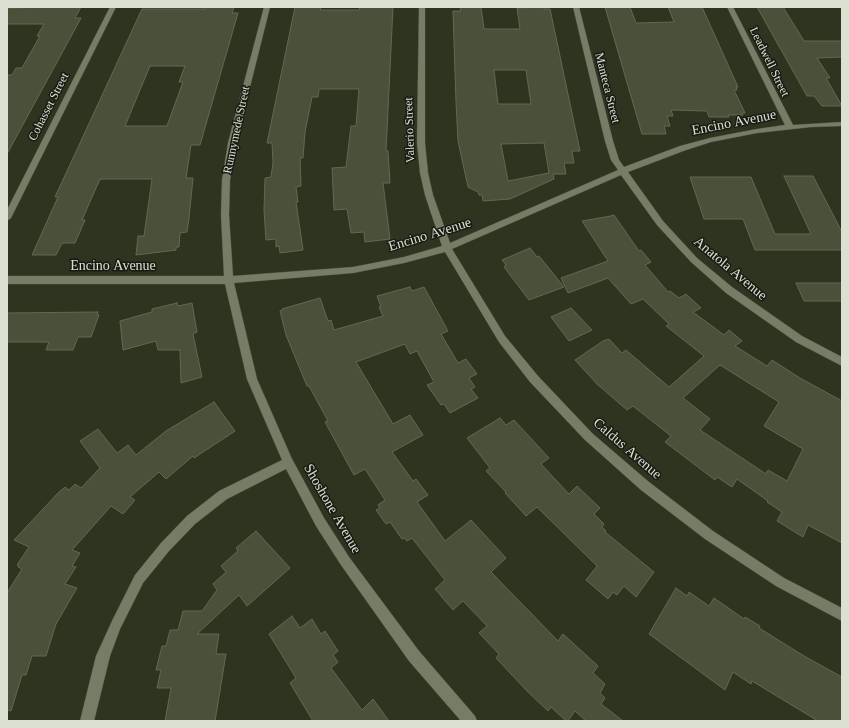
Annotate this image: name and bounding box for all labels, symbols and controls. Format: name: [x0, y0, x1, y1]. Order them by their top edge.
street label: Leadwell Street: [746, 25, 792, 99]
street label: Manteca Street: [591, 51, 623, 125]
street label: Cohasset Street: [26, 71, 72, 143]
street label: Runnymede Street: [221, 85, 253, 175]
street label: Valerio Street: [402, 97, 418, 163]
street label: Encino Avenue: [690, 107, 778, 139]
street label: Encino Avenue: [387, 214, 473, 256]
street label: Anatola Avenue: [690, 234, 770, 304]
street label: Encino Avenue: [70, 258, 156, 274]
street label: Caldus Avenue: [589, 415, 665, 483]
street label: Shoshone Avenue: [300, 461, 364, 557]

